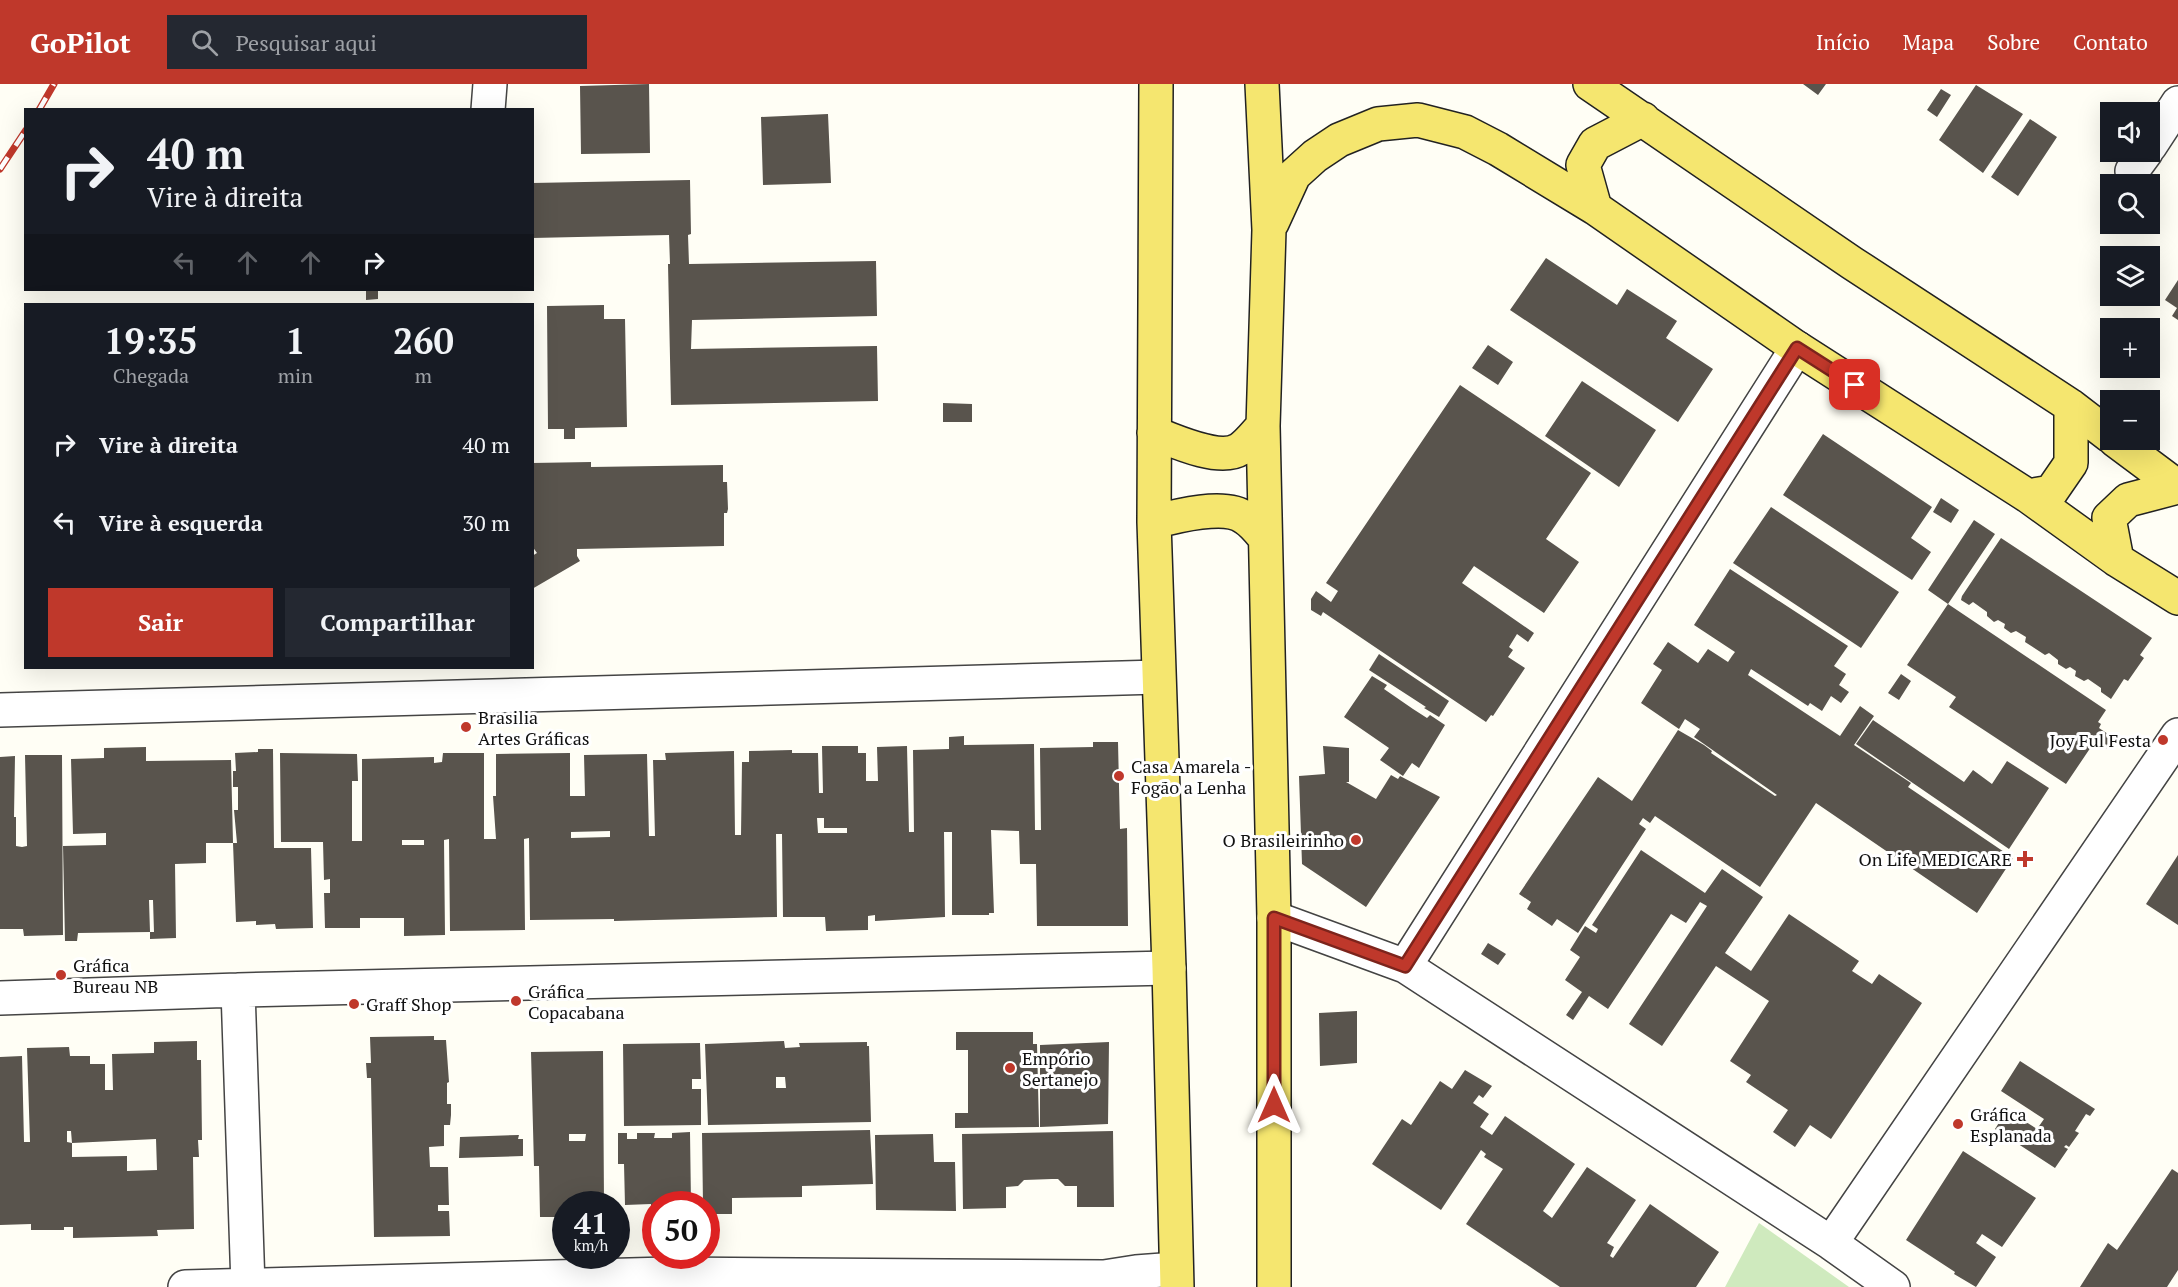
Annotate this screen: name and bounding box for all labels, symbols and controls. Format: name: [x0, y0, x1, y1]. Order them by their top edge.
search box: [167, 15, 587, 69]
text: GoPilot: [30, 24, 131, 61]
icon: search: [188, 26, 221, 59]
text: Pesquisar aqui: [236, 28, 377, 57]
text: Início: [1816, 28, 1870, 56]
text: Mapa: [1903, 28, 1954, 56]
text: Sobre: [1987, 28, 2040, 56]
text: Contato: [2073, 28, 2148, 56]
map controls: [2100, 102, 2160, 450]
button: sound: [2100, 102, 2160, 162]
text: 40 m: [147, 125, 245, 181]
icon: right: [48, 132, 126, 210]
button: search: [2100, 174, 2160, 234]
text: Vire à direita: [147, 179, 303, 215]
icon: left: [168, 246, 201, 279]
icon: ahead: [231, 246, 264, 279]
icon: ahead: [294, 246, 327, 279]
icon: right: [357, 246, 390, 279]
button: layers: [2100, 246, 2160, 306]
text: 19:35: [104, 317, 198, 364]
text: 1: [285, 317, 306, 364]
text: 260: [393, 317, 454, 364]
button: +: [2100, 318, 2160, 378]
pin: [1829, 359, 1880, 410]
text: Chegada: [113, 362, 189, 389]
text: min: [278, 362, 313, 389]
text: m: [415, 362, 432, 389]
icon: arrive: [1838, 368, 1871, 401]
button: −: [2100, 390, 2160, 450]
icon: right: [48, 428, 81, 461]
text: Vire à direita: [99, 430, 238, 459]
text: 40 m: [462, 430, 510, 459]
icon: left: [48, 506, 81, 539]
text: Vire à esquerda: [99, 508, 263, 537]
text: 30 m: [462, 508, 510, 537]
button: Sair: [48, 588, 273, 657]
button: Compartilhar: [285, 588, 510, 657]
place label: Brasilia Artes Gráficas: [478, 705, 590, 750]
marker: Brasilia Artes Gráficas: [459, 720, 473, 734]
place label: Joy Ful Festa: [2049, 728, 2151, 752]
marker: Joy Ful Festa: [2156, 733, 2170, 747]
place label: Casa Amarela - Fogão a Lenha: [1131, 754, 1251, 799]
marker: Casa Amarela - Fogão a Lenha: [1112, 769, 1126, 783]
place label: O Brasileirinho: [1223, 828, 1344, 852]
marker: O Brasileirinho: [1349, 833, 1363, 847]
place label: On Life MEDICARE: [1858, 847, 2012, 871]
marker: On Life MEDICARE: [2016, 850, 2034, 868]
place label: Gráfica Bureau NB: [73, 953, 158, 998]
marker: Gráfica Bureau NB: [54, 968, 68, 982]
place label: Gráfica Copacabana: [528, 979, 625, 1024]
place label: Graff Shop: [366, 992, 451, 1016]
marker: Gráfica Copacabana: [509, 994, 523, 1008]
marker: Graff Shop: [347, 997, 361, 1011]
place label: Empório Sertanejo: [1022, 1046, 1098, 1091]
marker: Empório Sertanejo: [1003, 1061, 1017, 1075]
position arrow: [1242, 1073, 1306, 1137]
place label: Gráfica Esplanada: [1970, 1102, 2052, 1147]
marker: Gráfica Esplanada: [1951, 1117, 1965, 1131]
speed limit sign: 50: [642, 1191, 720, 1269]
text: 41: [574, 1203, 608, 1243]
text: km/h: [574, 1235, 608, 1255]

